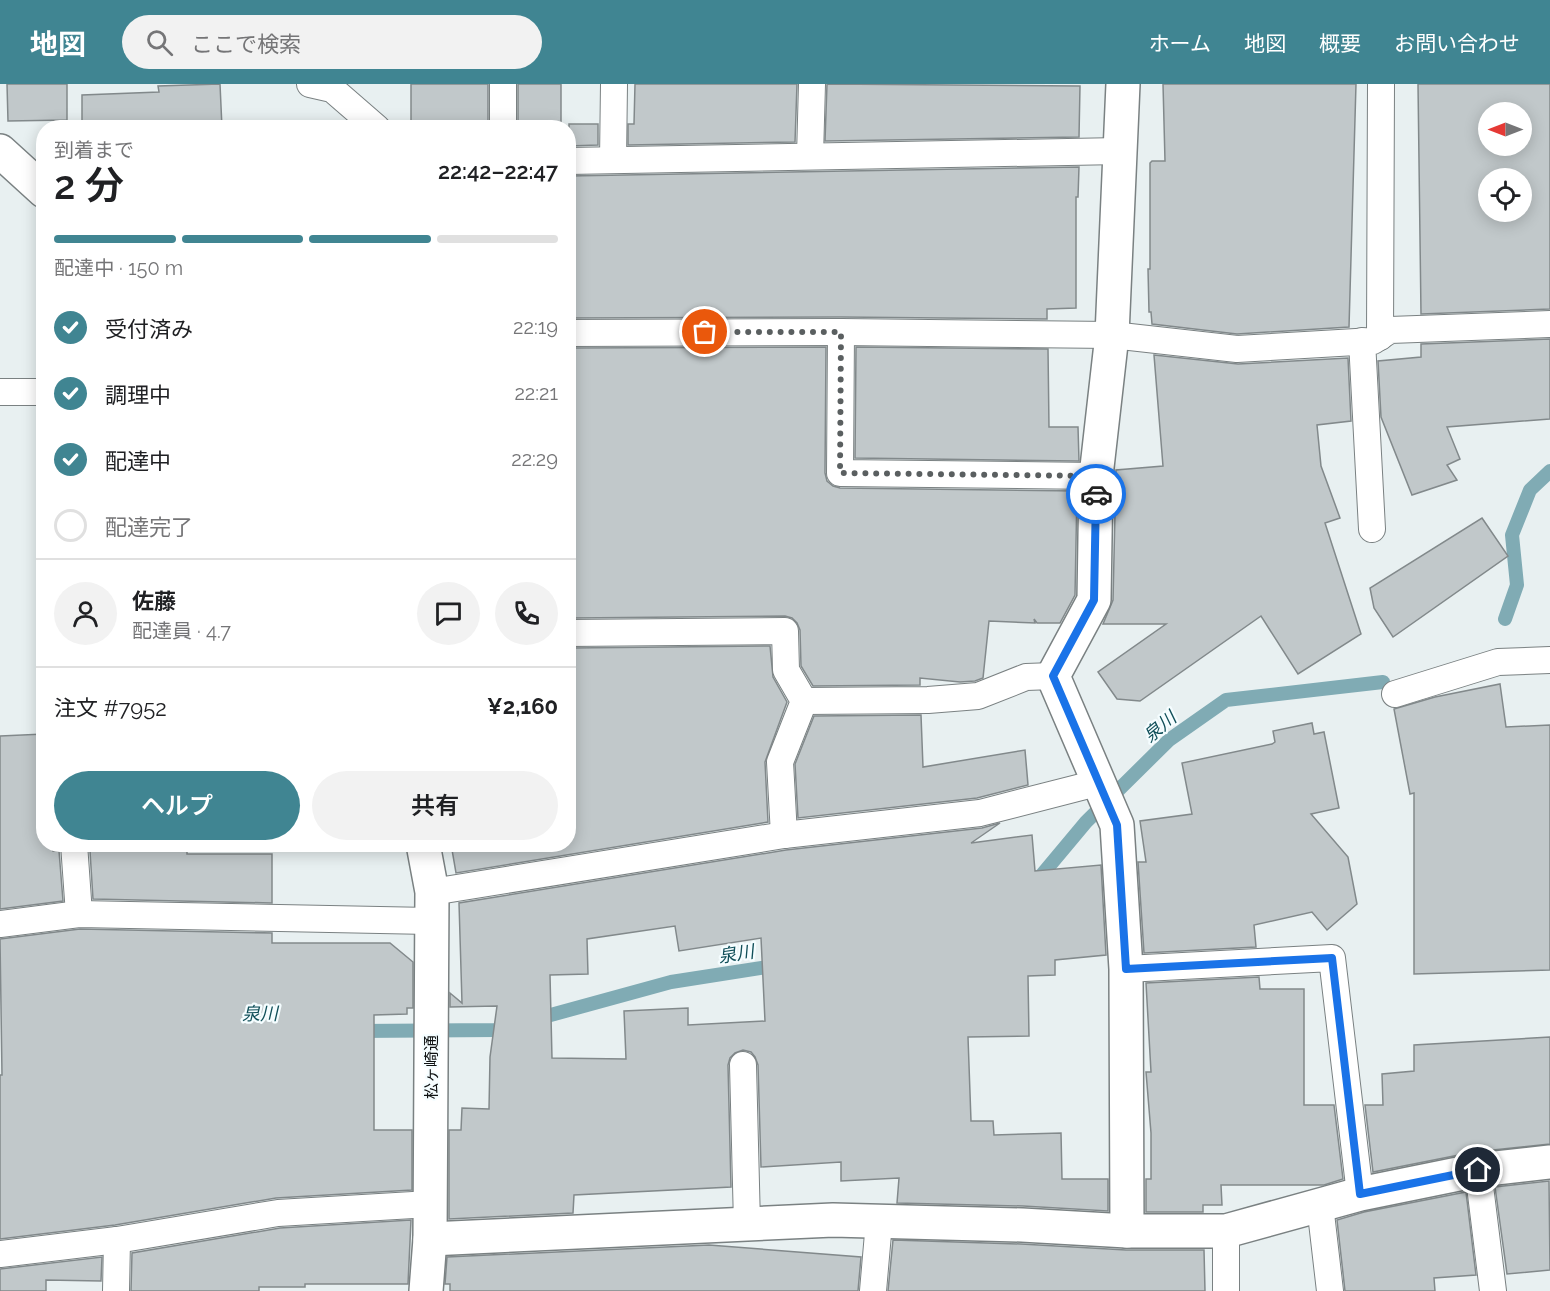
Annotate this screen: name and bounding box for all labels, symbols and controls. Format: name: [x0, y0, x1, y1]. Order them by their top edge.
search box: [122, 15, 542, 69]
icon: search: [143, 26, 176, 59]
text: 地図: [30, 28, 86, 61]
text: ここで検索: [191, 31, 301, 57]
text: ホーム: [1149, 31, 1211, 56]
text: 地図: [1244, 31, 1286, 56]
text: 概要: [1319, 31, 1361, 56]
text: お問い合わせ: [1394, 31, 1520, 56]
north arrow: [1478, 102, 1532, 156]
map controls: [1478, 102, 1532, 222]
text: 到着まで: [54, 138, 134, 162]
text: 22:42–22:47: [438, 158, 558, 184]
text: 2 分: [54, 162, 124, 208]
button: locate: [1478, 168, 1532, 222]
text: 配達中 · 150 m: [54, 256, 183, 280]
pin: [679, 306, 730, 357]
icon: check: [54, 311, 87, 344]
text: 22:19: [513, 315, 558, 339]
icon: bag: [688, 315, 721, 348]
text: 受付済み: [105, 316, 193, 342]
icon: check: [54, 377, 87, 410]
text: 22:21: [514, 381, 558, 405]
text: 調理中: [105, 382, 171, 408]
icon: check: [54, 443, 87, 476]
text: 22:29: [511, 447, 558, 471]
text: 配達中: [105, 448, 171, 474]
courier: [1066, 464, 1126, 524]
icon: car: [1080, 478, 1113, 511]
text: 配達完了: [105, 514, 193, 540]
button: person: [54, 582, 117, 645]
button: chat: [417, 582, 480, 645]
button: phone: [495, 582, 558, 645]
text: 佐藤: [132, 588, 176, 614]
text: 配達員 · 4.7: [132, 619, 231, 643]
text: ¥2,160: [487, 693, 558, 719]
text: 注文 #7952: [54, 695, 167, 721]
water label: 泉川: [1139, 706, 1182, 746]
button: ヘルプ: [54, 771, 300, 840]
button: 共有: [312, 771, 558, 840]
water label: 泉川: [717, 940, 757, 967]
water label: 泉川: [242, 1003, 280, 1024]
street label: 松ヶ崎通: [422, 1035, 441, 1099]
pin: [1452, 1144, 1503, 1195]
icon: home: [1461, 1153, 1494, 1186]

